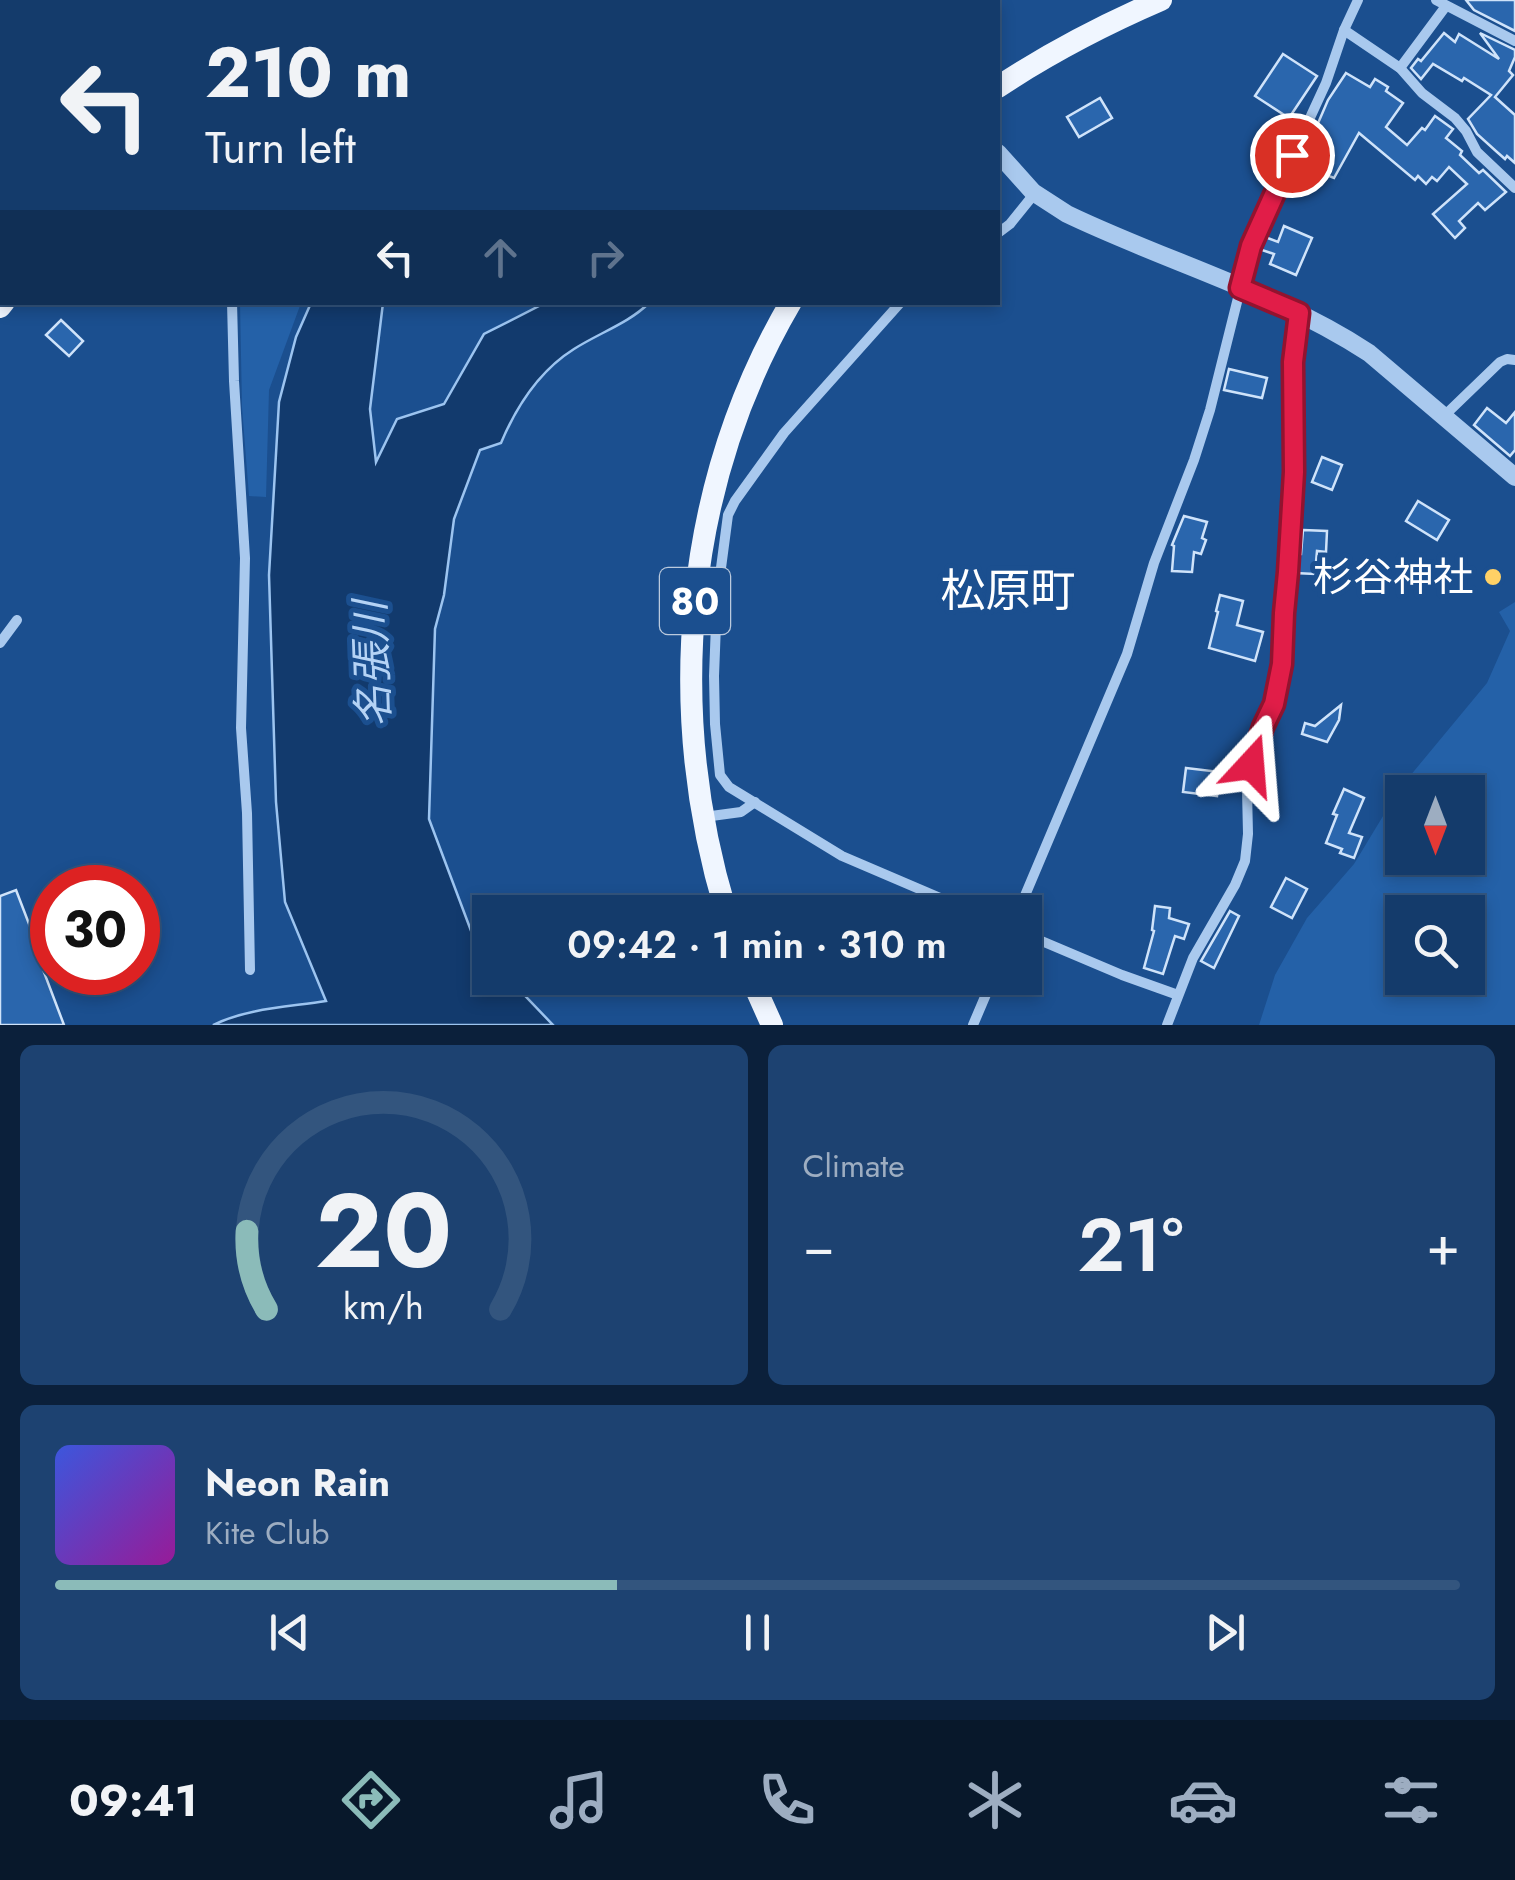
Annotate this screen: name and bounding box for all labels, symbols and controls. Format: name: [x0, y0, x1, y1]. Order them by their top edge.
text: 210 m: [205, 22, 411, 123]
icon: left: [40, 40, 170, 170]
pin: [1250, 113, 1335, 198]
text: Turn left: [205, 115, 356, 180]
icon: arrive: [1265, 128, 1320, 183]
icon: left: [368, 230, 423, 285]
icon: ahead: [473, 230, 528, 285]
icon: right: [578, 230, 633, 285]
place label: 杉谷神社: [1313, 548, 1473, 606]
district label: 松原町: [940, 558, 1076, 623]
marker: 杉谷神社: [1482, 566, 1504, 588]
road number: 80: [660, 568, 730, 634]
water label: 名張川: [339, 596, 405, 728]
position arrow: [1199, 713, 1303, 817]
north arrow: [1385, 775, 1485, 875]
map controls: [1385, 775, 1485, 995]
speed limit sign: 30: [30, 865, 160, 995]
button: search: [1385, 895, 1485, 995]
text: 09:42 · 1 min · 310 m: [567, 917, 947, 972]
text: Climate: [803, 1143, 905, 1189]
text: 20: [315, 1156, 452, 1306]
text: 21°: [1078, 1191, 1183, 1299]
text: −: [803, 1206, 835, 1286]
text: +: [1426, 1206, 1460, 1286]
text: km/h: [343, 1281, 424, 1332]
text: Neon Rain: [205, 1455, 390, 1510]
text: Kite Club: [205, 1510, 329, 1556]
icon: previous: [262, 1605, 317, 1660]
icon: pause: [730, 1605, 785, 1660]
icon: next: [1198, 1605, 1253, 1660]
icon: directions: [336, 1765, 406, 1835]
icon: music: [544, 1765, 614, 1835]
icon: phone: [752, 1765, 822, 1835]
icon: climate: [960, 1765, 1030, 1835]
icon: car: [1168, 1765, 1238, 1835]
icon: filters: [1376, 1765, 1446, 1835]
text: 09:41: [69, 1768, 198, 1833]

